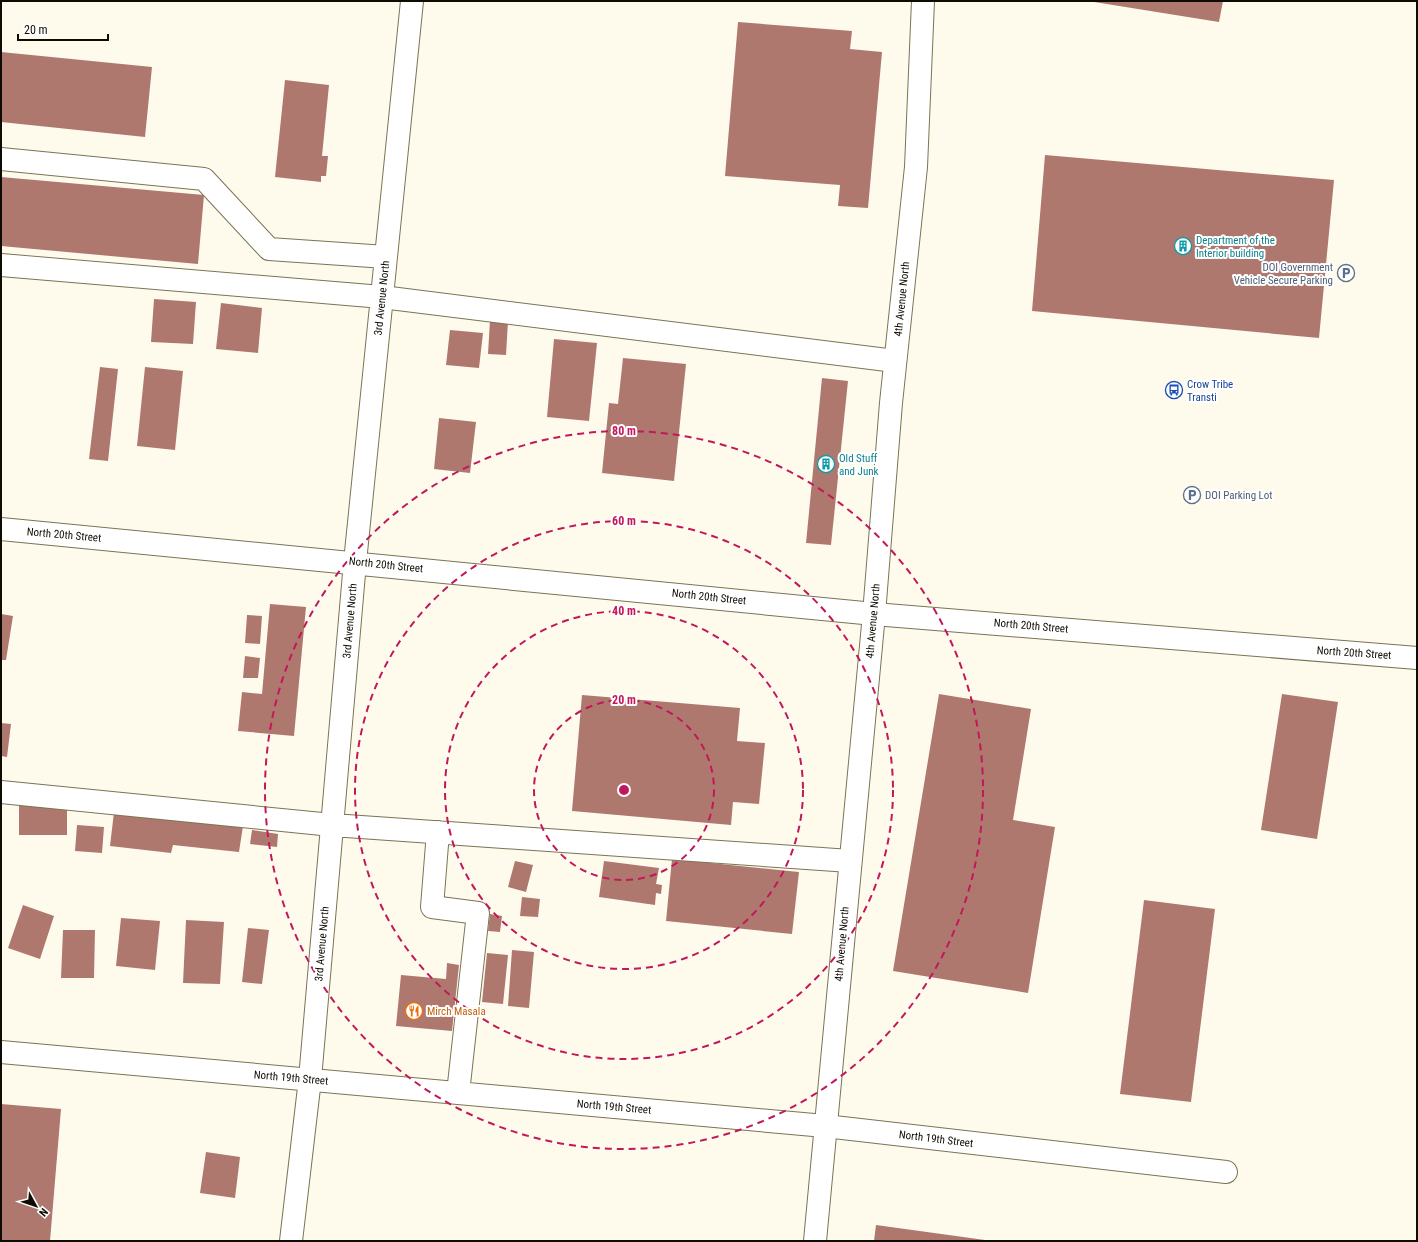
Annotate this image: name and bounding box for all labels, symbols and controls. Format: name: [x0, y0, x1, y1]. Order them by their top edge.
scale bar: [18, 16, 108, 42]
text: 20 m: [24, 23, 48, 37]
place label: Department of the Interior building: [1196, 234, 1275, 260]
building icon: Department of the Interior building: [1173, 236, 1193, 256]
street label: 3rd Avenue North: [372, 260, 392, 336]
street label: 4th Avenue North: [892, 261, 912, 337]
place label: DOI Government Vehicle Secure Parking: [1234, 261, 1333, 287]
parking icon: DOI Government Vehicle Secure Parking: [1336, 263, 1356, 283]
place label: Crow Tribe Transti: [1187, 378, 1233, 404]
bus stop icon: Crow Tribe Transti: [1164, 380, 1184, 400]
text: 80 m: [612, 424, 636, 438]
place label: Old Stuff and Junk: [839, 452, 879, 478]
building icon: Old Stuff and Junk: [816, 454, 836, 474]
parking icon: DOI Parking Lot: [1182, 485, 1202, 505]
place label: DOI Parking Lot: [1205, 489, 1273, 502]
text: 60 m: [612, 514, 636, 528]
street label: North 20th Street: [26, 525, 102, 545]
street label: North 20th Street: [348, 555, 424, 575]
street label: 3rd Avenue North: [340, 583, 360, 659]
street label: 4th Avenue North: [863, 583, 883, 659]
street label: North 20th Street: [671, 587, 747, 607]
text: 40 m: [612, 604, 636, 618]
street label: North 20th Street: [993, 616, 1069, 636]
street label: North 20th Street: [1316, 644, 1392, 662]
text: 20 m: [612, 693, 636, 707]
centre of rings: [617, 783, 631, 797]
street label: 3rd Avenue North: [312, 906, 332, 982]
street label: 4th Avenue North: [832, 906, 852, 982]
restaurant icon: Mirch Masala: [404, 1001, 424, 1021]
place label: Mirch Masala: [427, 1005, 486, 1018]
street label: North 19th Street: [253, 1068, 329, 1088]
street label: North 19th Street: [576, 1097, 652, 1117]
street label: North 19th Street: [898, 1128, 974, 1150]
north arrow: [16, 1186, 56, 1226]
text: N: [36, 1205, 50, 1219]

